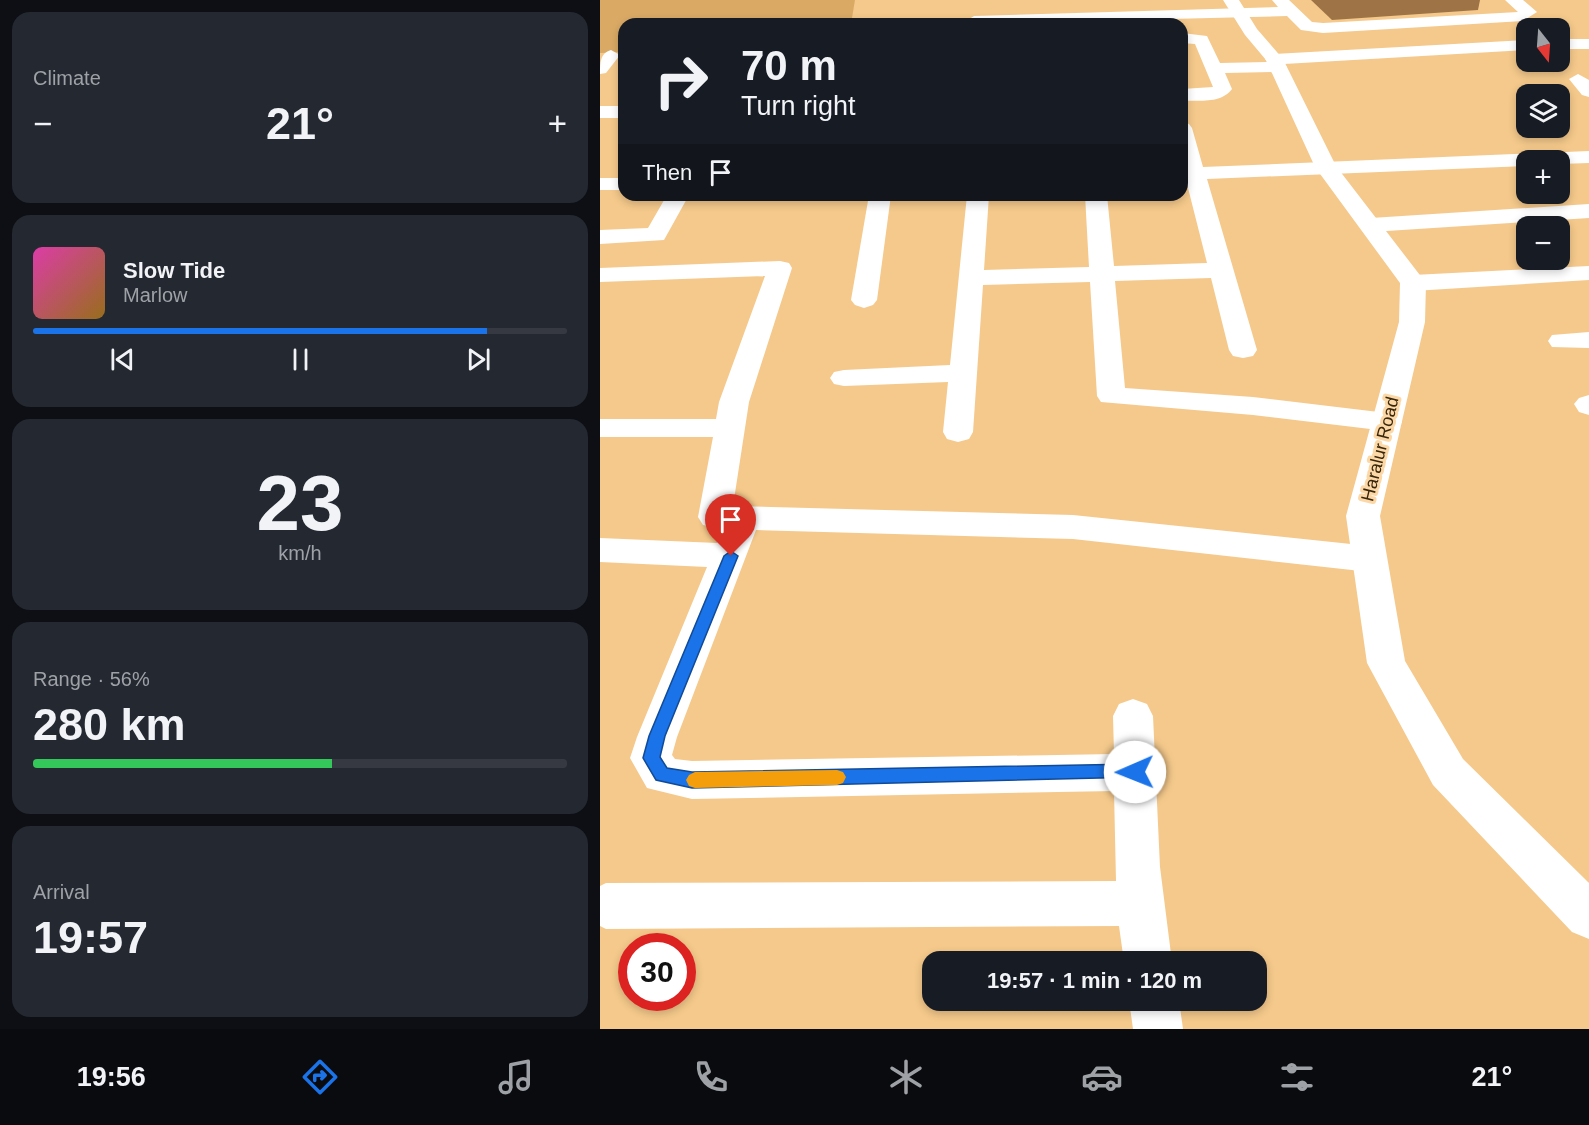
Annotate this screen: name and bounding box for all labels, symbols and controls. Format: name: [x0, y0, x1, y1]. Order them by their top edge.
north arrow: [1516, 18, 1570, 72]
map controls: [1516, 18, 1570, 270]
icon: right: [642, 42, 720, 120]
text: 70 m: [741, 42, 837, 89]
text: Climate: [33, 67, 101, 89]
button: layers: [1516, 84, 1570, 138]
text: Turn right: [741, 91, 856, 121]
text: 21°: [266, 98, 334, 149]
text: −: [33, 105, 52, 142]
text: +: [548, 105, 567, 142]
button: +: [1516, 150, 1570, 204]
icon: arrive: [704, 156, 737, 189]
text: Then: [642, 160, 692, 185]
button: −: [1516, 216, 1570, 270]
text: Slow Tide: [123, 258, 225, 283]
text: Marlow: [123, 284, 187, 306]
icon: previous: [106, 343, 139, 376]
icon: pause: [284, 343, 317, 376]
icon: next: [462, 343, 495, 376]
street label: Haralur Road: [1357, 395, 1403, 503]
text: 23: [257, 459, 343, 547]
pin: [705, 494, 756, 556]
icon: arrive: [714, 503, 747, 536]
text: km/h: [278, 542, 322, 564]
text: Range · 56%: [33, 668, 150, 690]
text: 280 km: [33, 699, 186, 750]
position arrow: [1103, 740, 1167, 804]
text: Arrival: [33, 881, 90, 903]
text: 19:57: [33, 912, 148, 963]
speed limit sign: 30: [618, 933, 696, 1011]
text: 19:57 · 1 min · 120 m: [987, 968, 1202, 993]
icon: directions: [299, 1056, 341, 1098]
icon: music: [495, 1056, 537, 1098]
icon: phone: [690, 1056, 732, 1098]
icon: climate: [885, 1056, 927, 1098]
icon: car: [1081, 1056, 1123, 1098]
icon: filters: [1276, 1056, 1318, 1098]
text: 19:56: [77, 1062, 146, 1092]
text: 21°: [1471, 1062, 1512, 1092]

